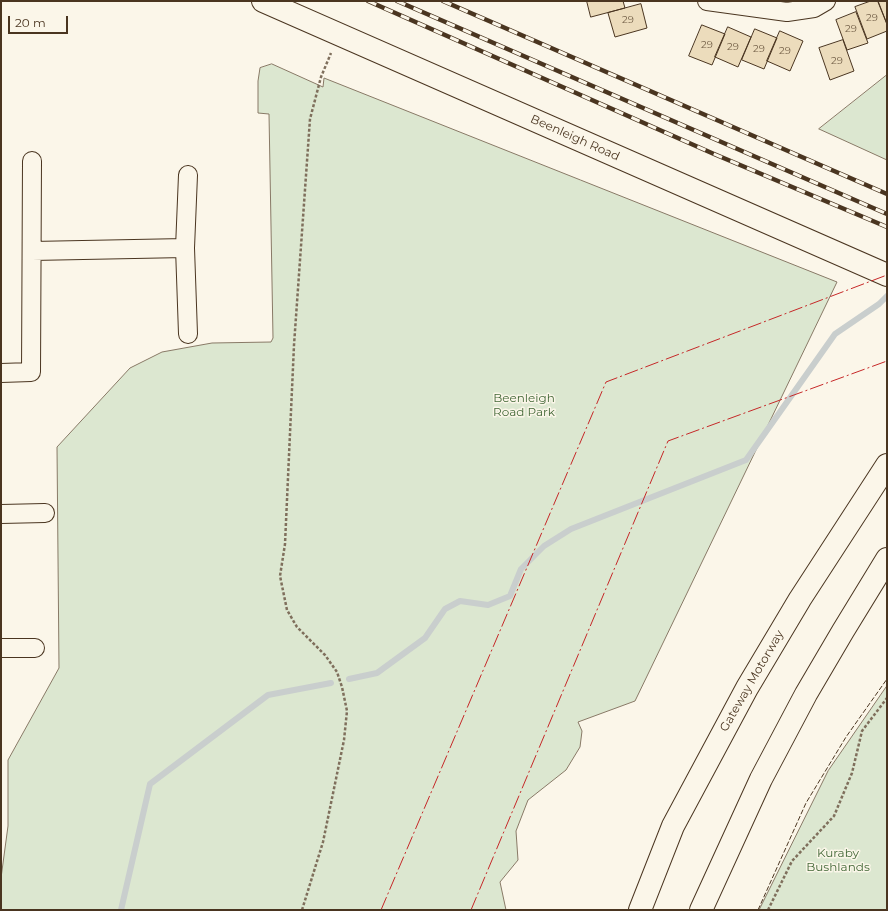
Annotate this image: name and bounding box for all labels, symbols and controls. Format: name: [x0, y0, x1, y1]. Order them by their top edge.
scale bar: [10, 8, 70, 34]
house number: 29: [866, 12, 878, 24]
house number: 29: [622, 14, 634, 26]
text: 20 m: [15, 15, 46, 30]
house number: 29: [845, 23, 857, 35]
house number: 29: [701, 39, 713, 51]
house number: 29: [727, 41, 739, 53]
house number: 29: [753, 43, 765, 55]
house number: 29: [779, 45, 791, 57]
house number: 29: [831, 55, 843, 67]
street label: Beenleigh Road: [528, 112, 622, 164]
park label: Beenleigh Road Park: [493, 391, 555, 419]
street label: Gateway Motorway: [717, 628, 787, 734]
park label: Kuraby Bushlands: [806, 846, 870, 874]

